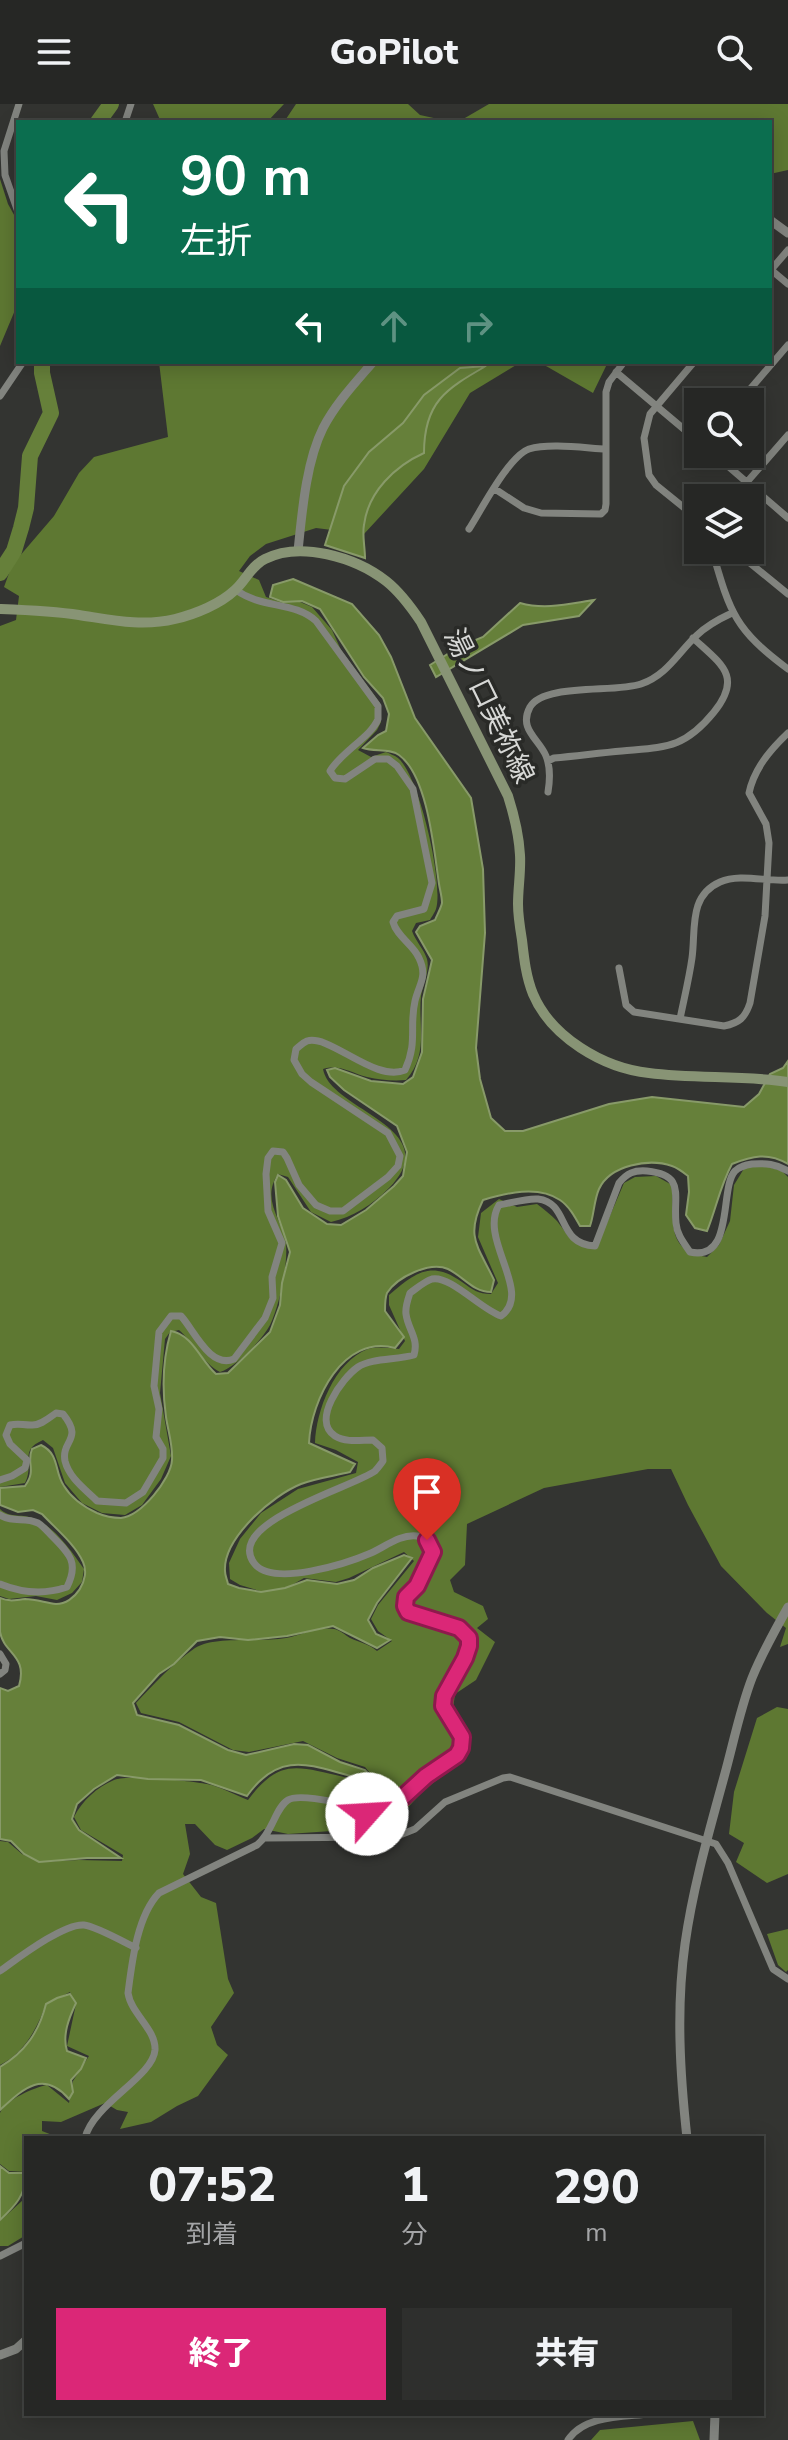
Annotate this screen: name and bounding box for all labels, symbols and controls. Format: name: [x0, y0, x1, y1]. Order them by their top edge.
text: GoPilot: [330, 28, 458, 77]
icon: menu: [32, 30, 76, 74]
icon: search: [712, 30, 756, 74]
text: 90 m: [180, 138, 311, 215]
icon: left: [48, 152, 152, 256]
text: 左折: [180, 217, 252, 266]
icon: left: [288, 304, 332, 348]
icon: ahead: [372, 304, 416, 348]
icon: right: [456, 304, 500, 348]
map controls: [684, 388, 764, 564]
button: search: [684, 388, 764, 468]
button: layers: [684, 484, 764, 564]
street label: 湯ノ口美祢線: [435, 622, 543, 790]
pin: [393, 1458, 461, 1540]
icon: arrive: [405, 1470, 449, 1514]
position arrow: [325, 1772, 409, 1856]
text: 07:52: [148, 2152, 276, 2218]
text: 1: [400, 2152, 429, 2218]
text: 290: [553, 2154, 640, 2220]
text: m: [585, 2215, 608, 2250]
text: 到着: [186, 2217, 238, 2252]
text: 分: [402, 2217, 428, 2252]
button: 終了: [56, 2308, 386, 2400]
button: 共有: [402, 2308, 732, 2400]

